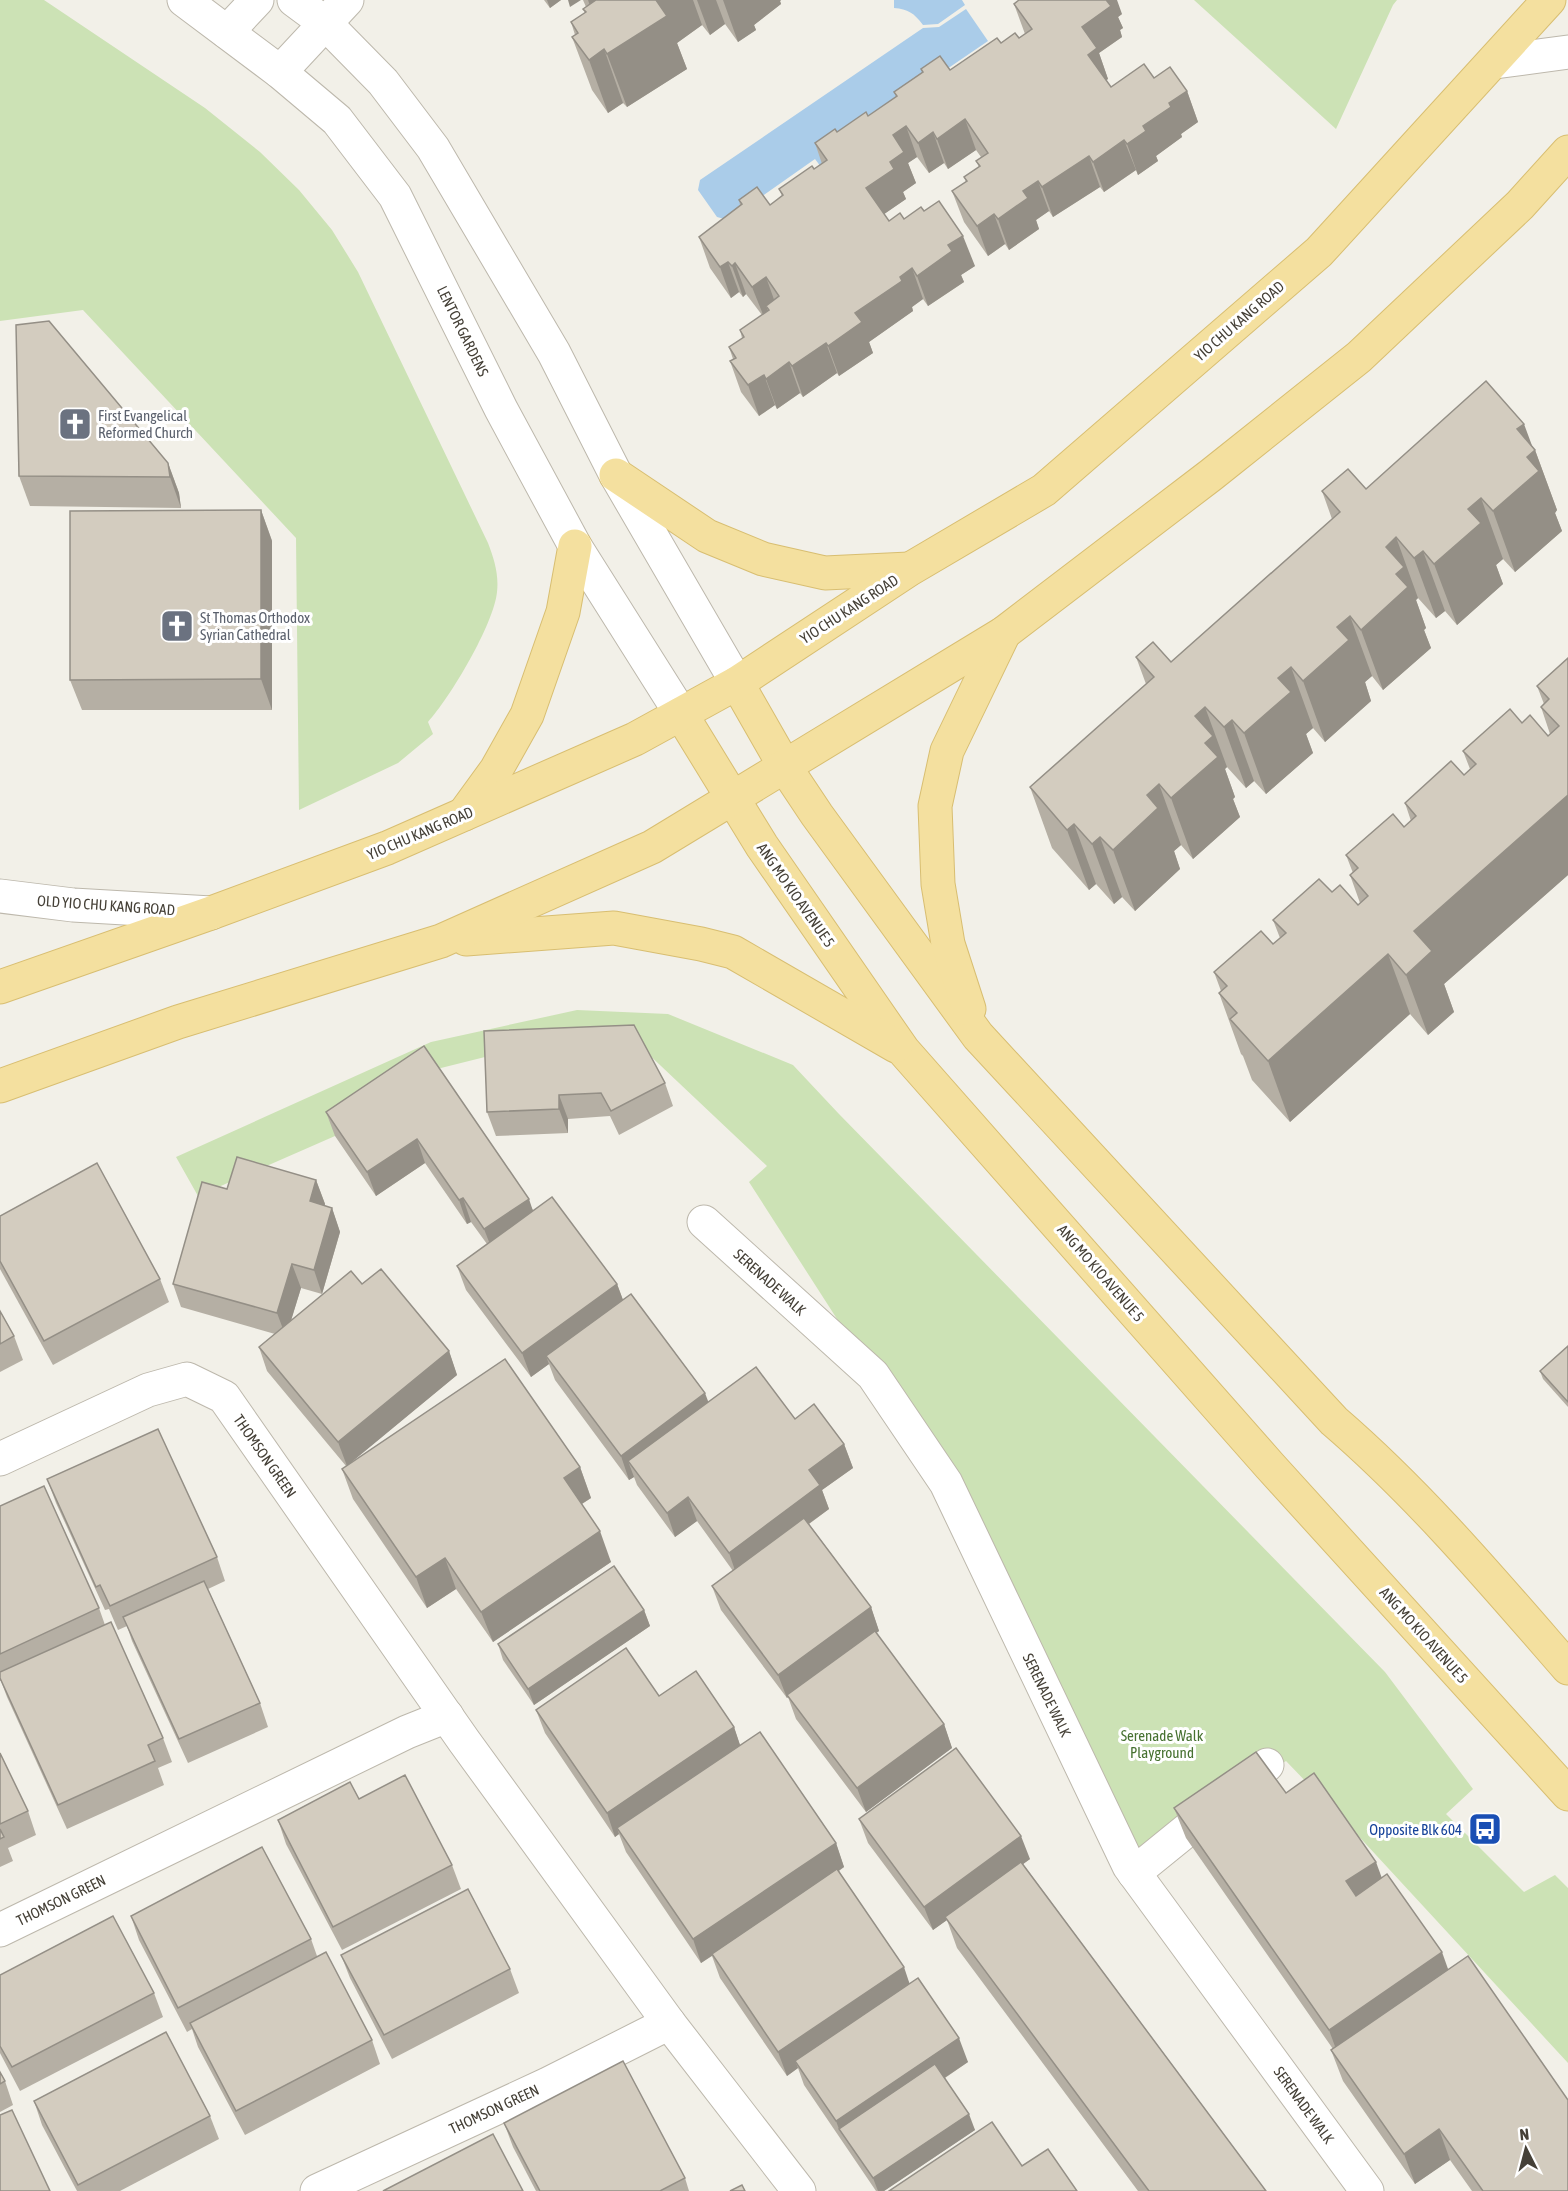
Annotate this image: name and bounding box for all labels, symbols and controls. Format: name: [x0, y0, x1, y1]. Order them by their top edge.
street label: YIO CHU KANG ROAD: [1191, 277, 1287, 365]
street label: LENTOR GARDENS: [434, 283, 492, 379]
church icon: First Evangelical Reformed Church: [57, 406, 93, 442]
place label: First Evangelical Reformed Church: [98, 407, 193, 441]
street label: YIO CHU KANG ROAD: [797, 571, 901, 647]
church icon: St Thomas Orthodox Syrian Cathedral: [159, 608, 195, 644]
place label: St Thomas Orthodox Syrian Cathedral: [200, 609, 310, 643]
street label: YIO CHU KANG ROAD: [365, 803, 475, 863]
street label: ANG MO KIO AVENUE 5: [754, 840, 838, 950]
street label: OLD YIO CHU KANG ROAD: [37, 892, 175, 918]
street label: ANG MO KIO AVENUE 5: [1054, 1221, 1148, 1325]
street label: SERENADE WALK: [731, 1245, 810, 1319]
street label: THOMSON GREEN: [230, 1411, 300, 1501]
street label: ANG MO KIO AVENUE 5: [1377, 1584, 1471, 1686]
street label: SERENADE WALK: [1019, 1651, 1075, 1740]
park label: Serenade Walk Playground: [1121, 1727, 1204, 1761]
bus stop icon: Opposite Blk 604: [1467, 1811, 1503, 1847]
place label: Opposite Blk 604: [1369, 1821, 1462, 1838]
street label: THOMSON GREEN: [14, 1871, 108, 1929]
street label: SERENADE WALK: [1270, 2063, 1338, 2147]
street label: THOMSON GREEN: [446, 2081, 542, 2137]
north arrow: [1496, 2119, 1556, 2179]
text: N: [1519, 2125, 1530, 2144]

